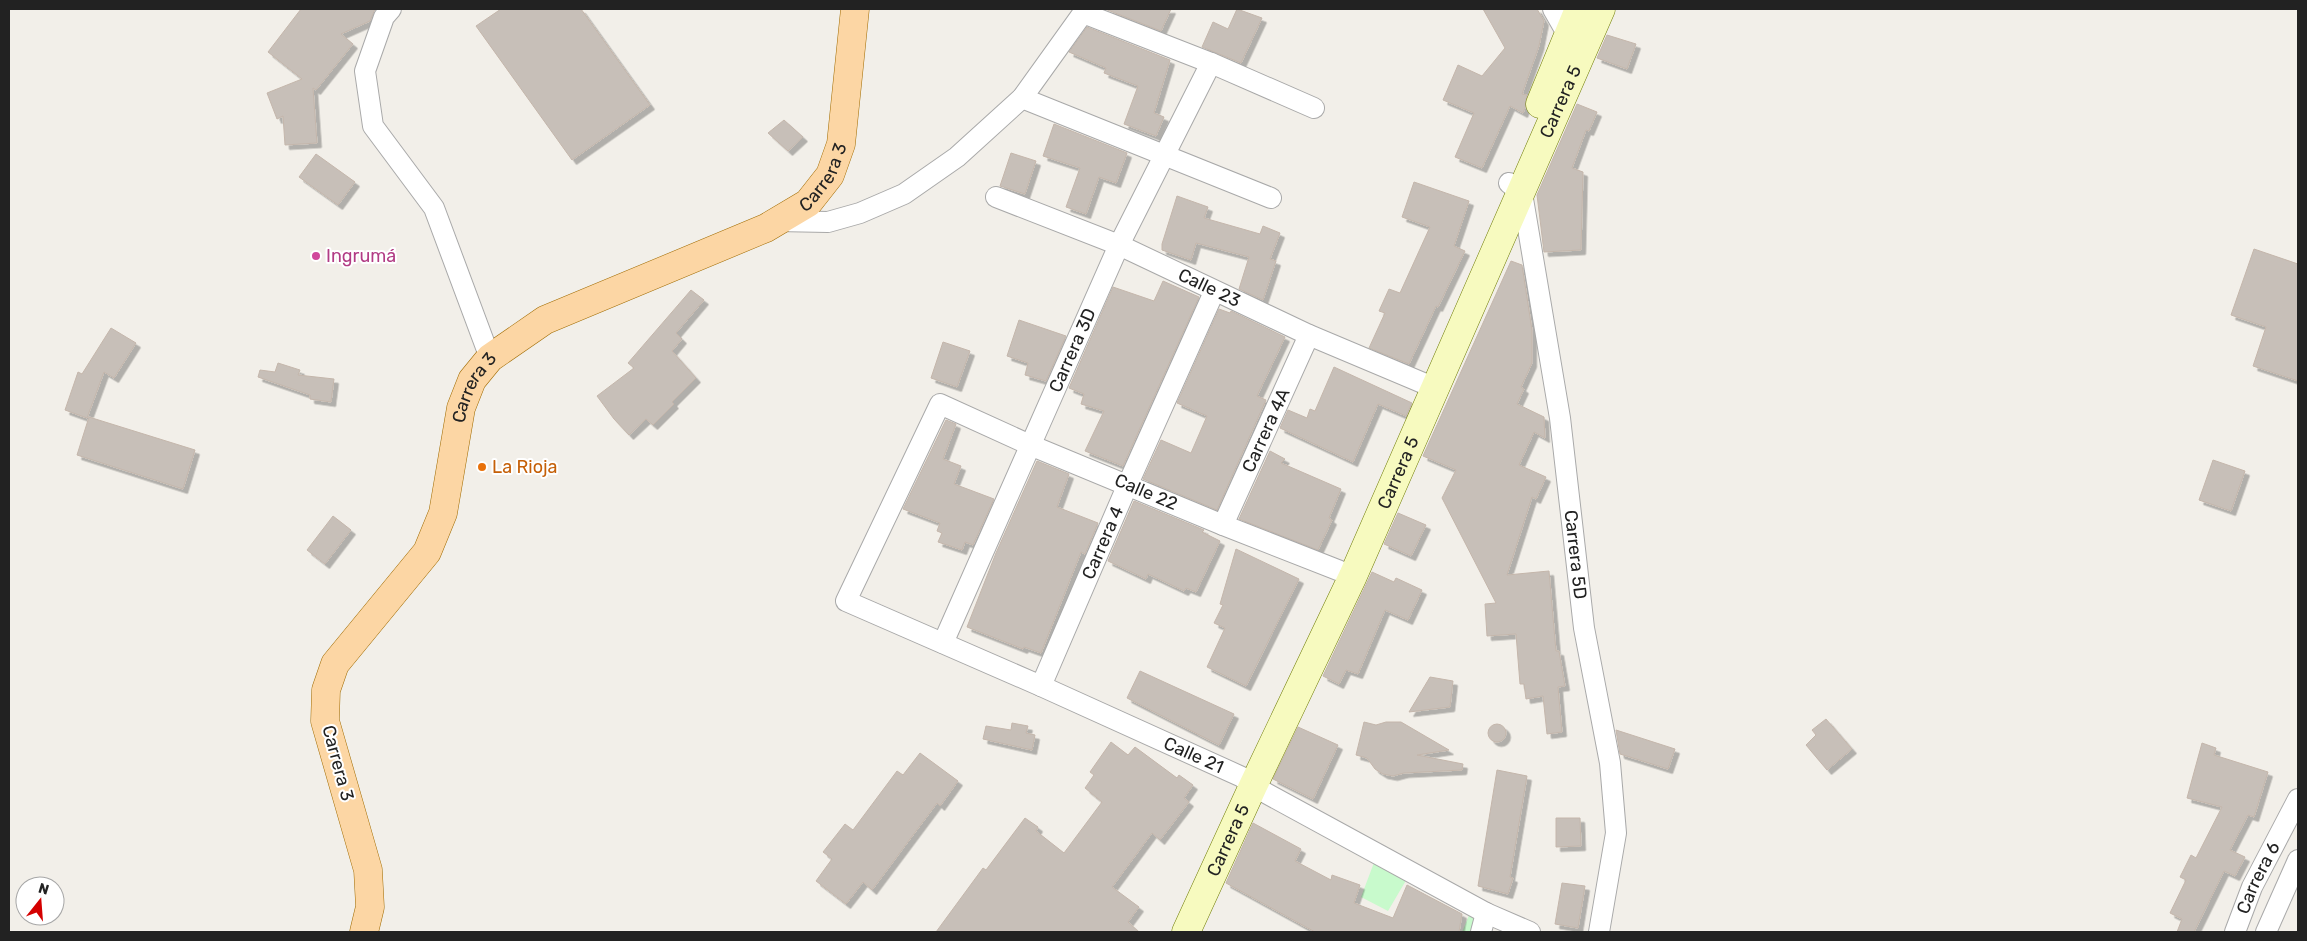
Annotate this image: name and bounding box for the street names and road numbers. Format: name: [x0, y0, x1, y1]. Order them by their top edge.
street label: Carrera 5: [1535, 62, 1586, 141]
street label: Carrera 3: [795, 140, 852, 217]
street label: Calle 23: [1175, 264, 1244, 312]
street label: Carrera 3D: [1044, 305, 1101, 396]
street label: Carrera 3: [448, 348, 501, 424]
street label: Carrera 4A: [1237, 385, 1294, 476]
street label: Carrera 5: [1373, 433, 1424, 513]
street label: Calle 22: [1111, 469, 1181, 515]
street label: Carrera 4: [1077, 503, 1128, 583]
street label: Carrera 5D: [1560, 509, 1592, 600]
street label: Carrera 3: [317, 723, 359, 803]
street label: Calle 21: [1160, 732, 1227, 778]
street label: Carrera 5: [1202, 800, 1254, 880]
street label: Carrera 6: [2232, 838, 2285, 917]

